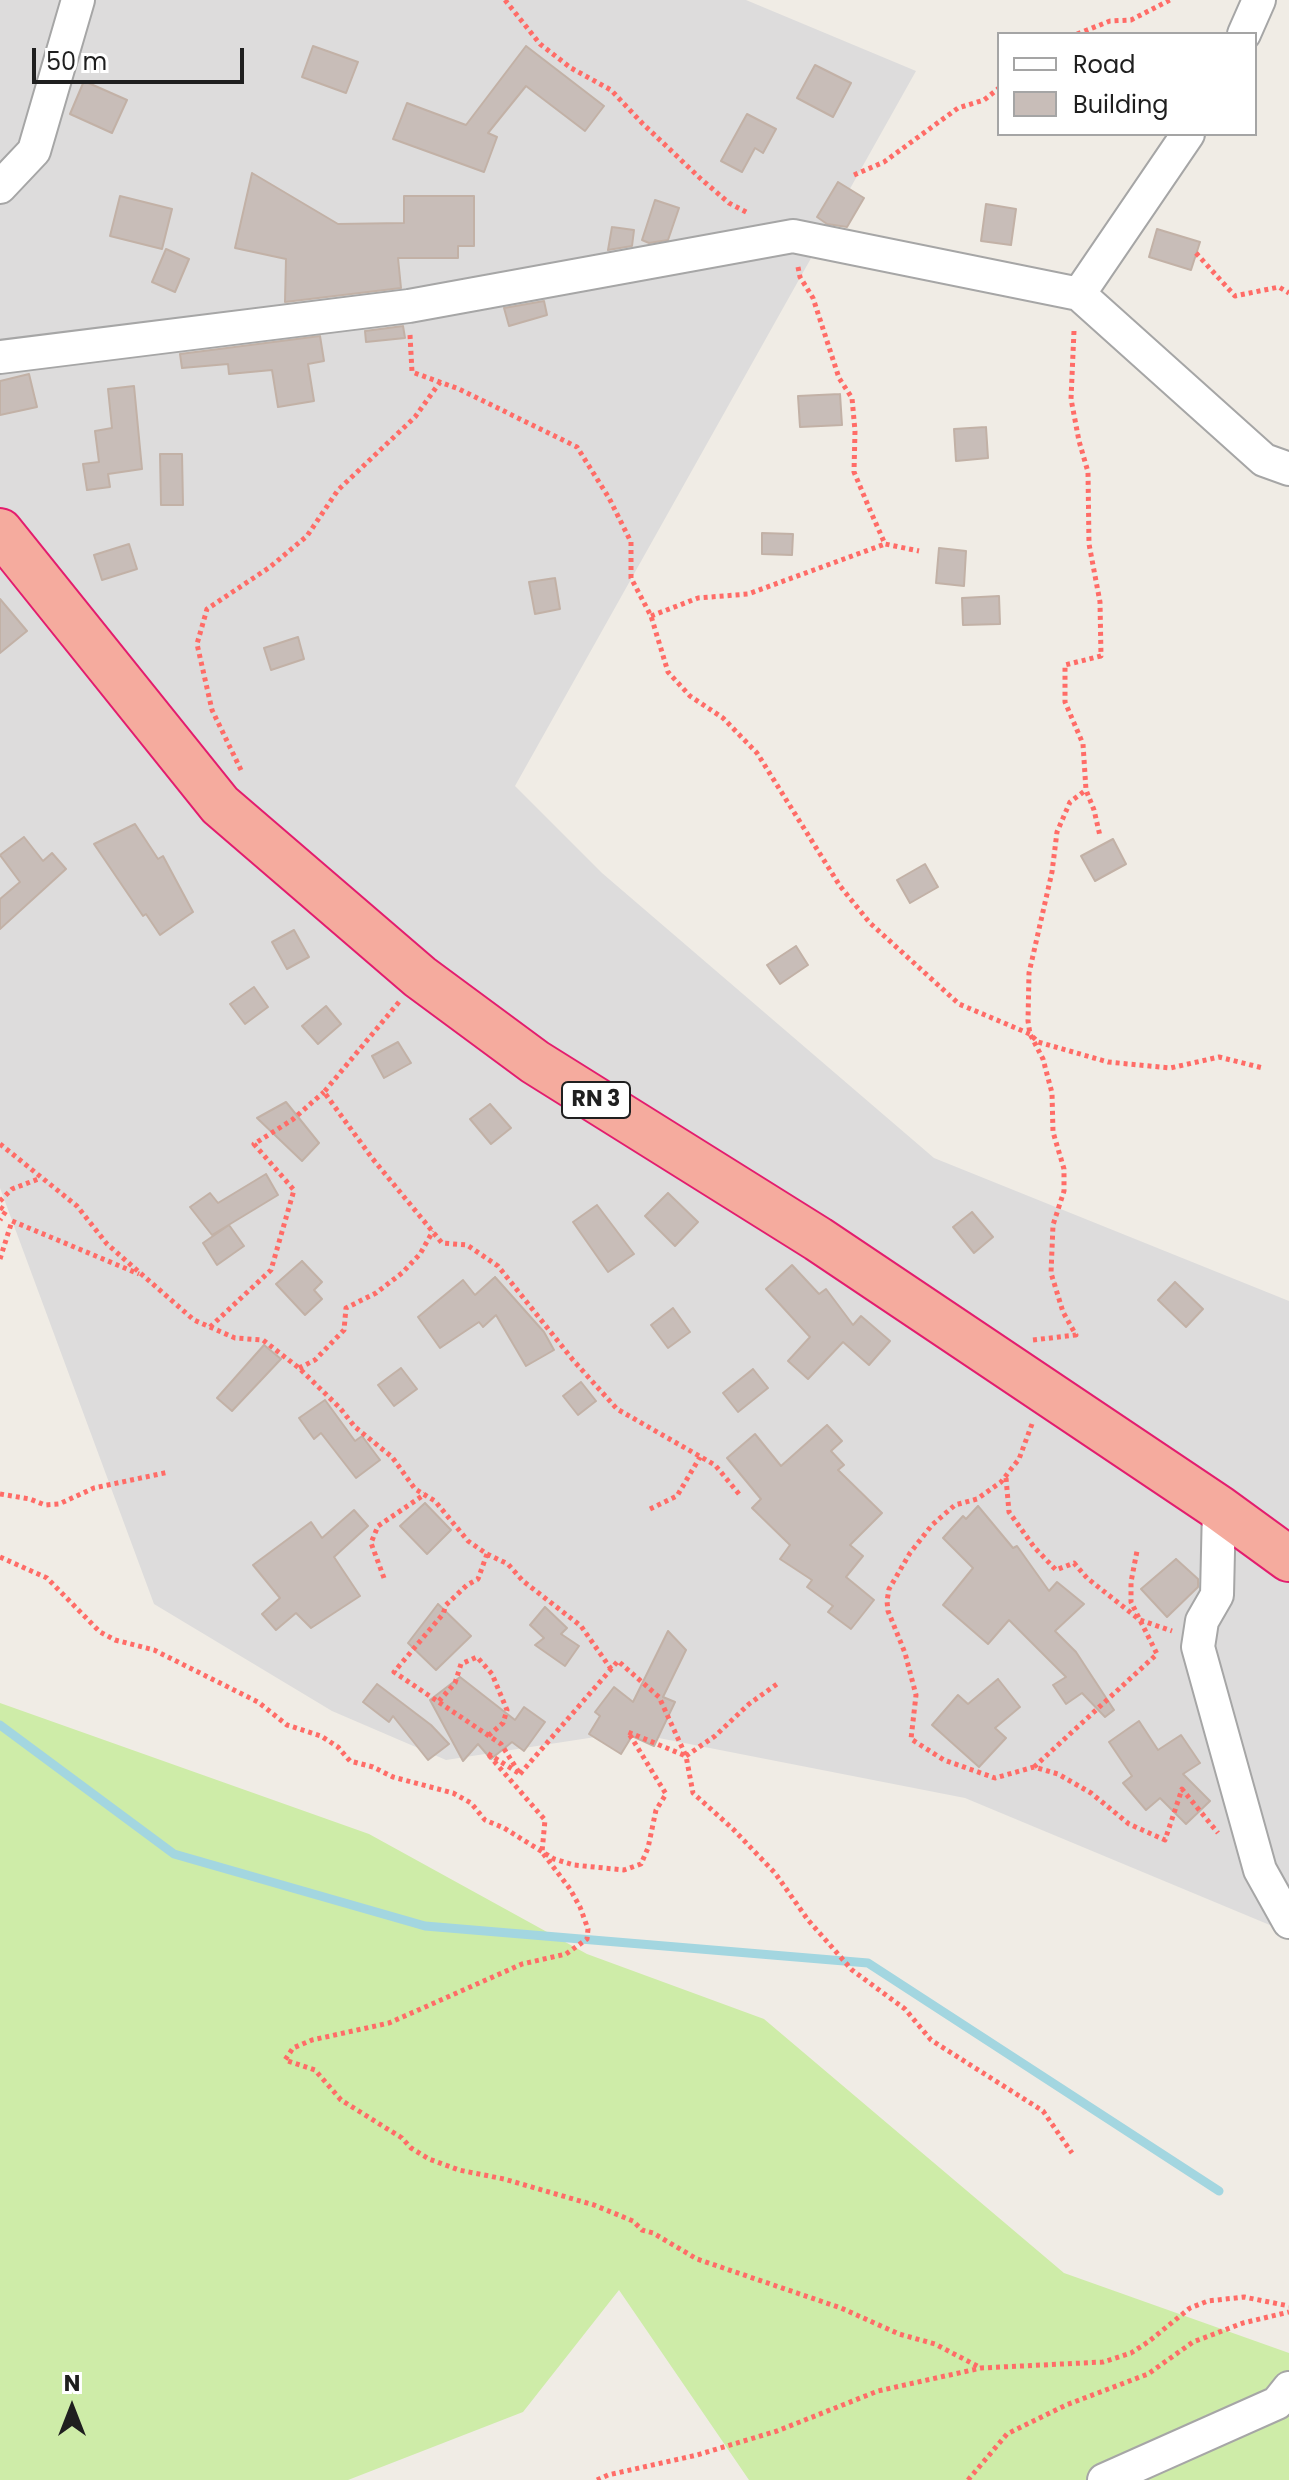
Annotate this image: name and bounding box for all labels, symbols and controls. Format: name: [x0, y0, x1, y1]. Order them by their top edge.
scale bar: [36, 32, 248, 82]
legend: [997, 32, 1257, 136]
text: 50 m: [46, 45, 107, 78]
text: Road: [1073, 48, 1135, 81]
text: Building: [1073, 88, 1169, 121]
road number: RN 3: [562, 1082, 630, 1118]
north arrow: [32, 2368, 112, 2448]
text: N: [64, 2368, 80, 2399]

